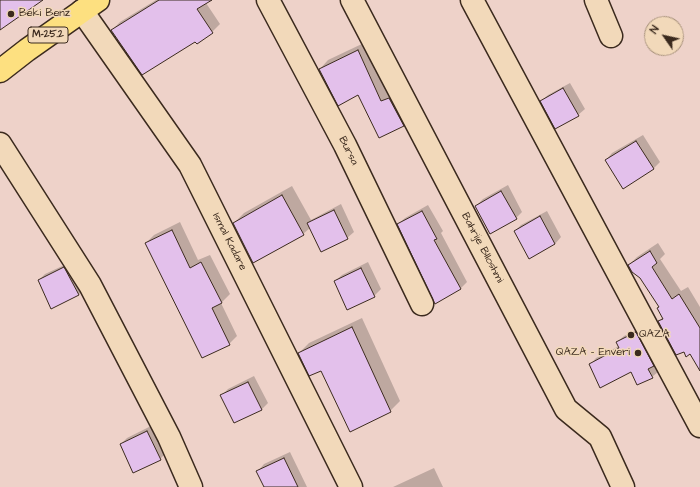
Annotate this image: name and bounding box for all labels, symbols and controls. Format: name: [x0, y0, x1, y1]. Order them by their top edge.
place label: Beki Benz: [19, 7, 70, 21]
marker: Beki Benz: [6, 9, 16, 19]
north arrow: [644, 16, 684, 56]
text: N: [646, 23, 663, 37]
road number: M-25.2: [28, 27, 68, 43]
street label: Bursa: [335, 134, 361, 168]
street label: Ismal Kadare: [209, 211, 249, 273]
street label: Bahrije Blloshmi: [458, 211, 506, 285]
place label: QAZA: [639, 328, 670, 342]
marker: QAZA: [626, 330, 636, 340]
place label: QAZA - Enveri: [556, 346, 630, 360]
marker: QAZA - Enveri: [633, 348, 643, 358]

